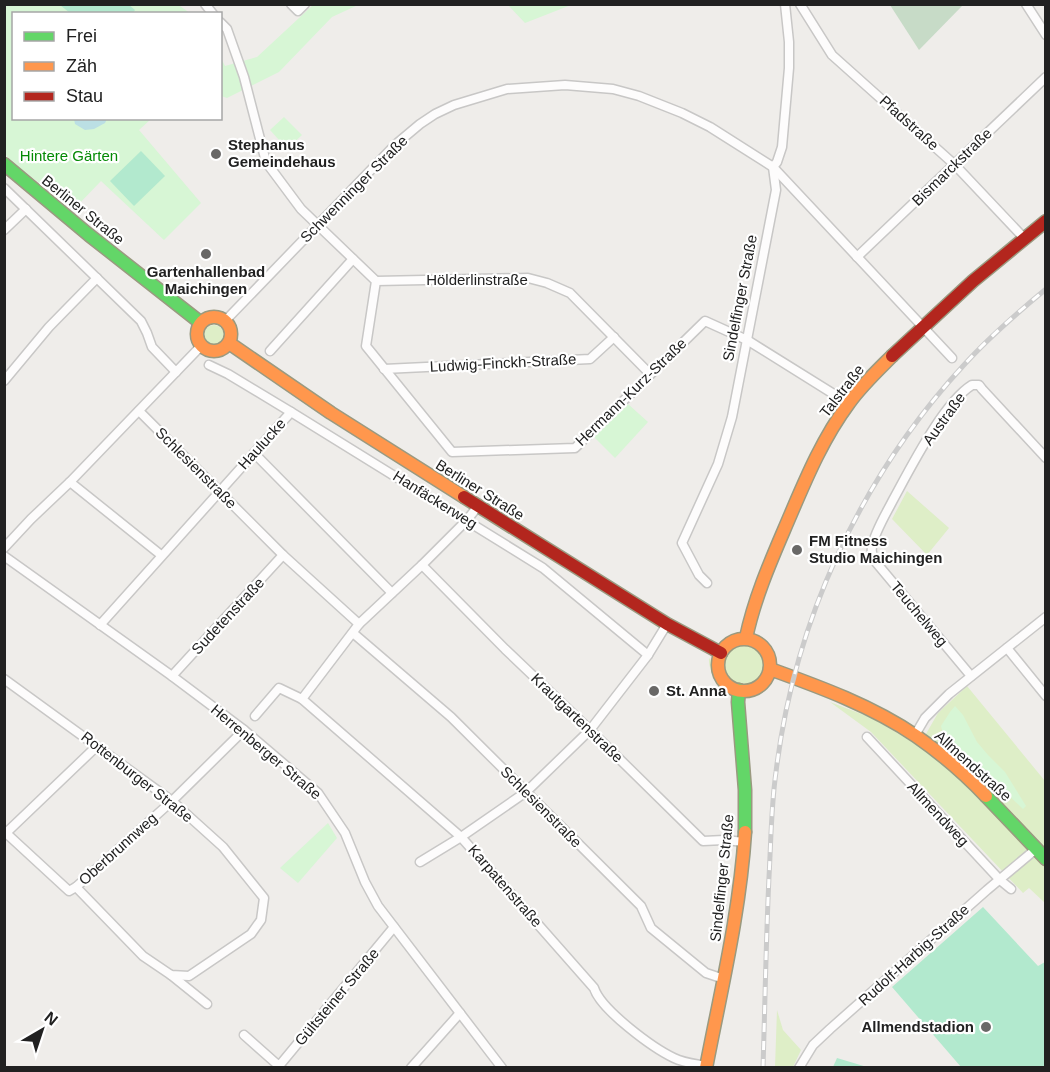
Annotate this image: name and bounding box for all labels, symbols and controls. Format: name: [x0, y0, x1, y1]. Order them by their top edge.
legend: [12, 12, 222, 120]
text: Frei: [66, 26, 97, 46]
text: Zäh: [66, 56, 97, 76]
text: Stau: [66, 86, 103, 106]
street label: Pfadstraße: [876, 92, 942, 153]
street label: Bismarckstraße: [908, 124, 995, 209]
street label: Schwenninger Straße: [297, 132, 411, 246]
place label: Stephanus Gemeindehaus: [228, 136, 336, 170]
park label: Hintere Gärten: [20, 147, 118, 164]
marker: Stephanus Gemeindehaus: [209, 147, 223, 161]
street label: Berliner Straße: [39, 171, 128, 248]
street label: Sindelfinger Straße: [719, 233, 760, 363]
marker: Gartenhallenbad Maichingen: [199, 247, 213, 261]
place label: Gartenhallenbad Maichingen: [147, 263, 265, 297]
street label: Hölderlinstraße: [426, 271, 528, 288]
street label: Hermann-Kurz-Straße: [572, 334, 690, 449]
street label: Ludwig-Finckh-Straße: [429, 350, 577, 375]
street label: Talstraße: [816, 361, 867, 420]
street label: Austraße: [919, 389, 968, 448]
street label: Haulucke: [234, 415, 289, 473]
street label: Schlesienstraße: [152, 424, 240, 512]
street label: Berliner Straße: [433, 456, 528, 524]
street label: Hanfäckerweg: [390, 467, 480, 532]
place label: FM Fitness Studio Maichingen: [809, 532, 942, 566]
marker: FM Fitness Studio Maichingen: [790, 543, 804, 557]
street label: Sudetenstraße: [188, 574, 267, 657]
street label: Teuchelweg: [887, 578, 951, 649]
street label: Krautgartenstraße: [528, 670, 627, 766]
place label: St. Anna: [666, 682, 727, 699]
marker: St. Anna: [647, 684, 661, 698]
street label: Herrenberger Straße: [208, 701, 325, 803]
street label: Allmendstraße: [932, 727, 1015, 804]
street label: Rottenburger Straße: [78, 728, 196, 825]
street label: Schlesienstraße: [497, 763, 585, 851]
street label: Allmendweg: [904, 778, 972, 849]
street label: Oberbrunnweg: [75, 809, 160, 888]
street label: Sindelfinger Straße: [706, 813, 737, 943]
street label: Karpatenstraße: [465, 841, 546, 930]
street label: Rudolf-Harbig-Straße: [855, 901, 972, 1009]
street label: Gültsteiner Straße: [291, 945, 382, 1049]
north arrow: [12, 1000, 72, 1060]
text: N: [41, 1008, 61, 1029]
place label: Allmendstadion: [861, 1018, 974, 1035]
marker: Allmendstadion: [979, 1020, 993, 1034]

